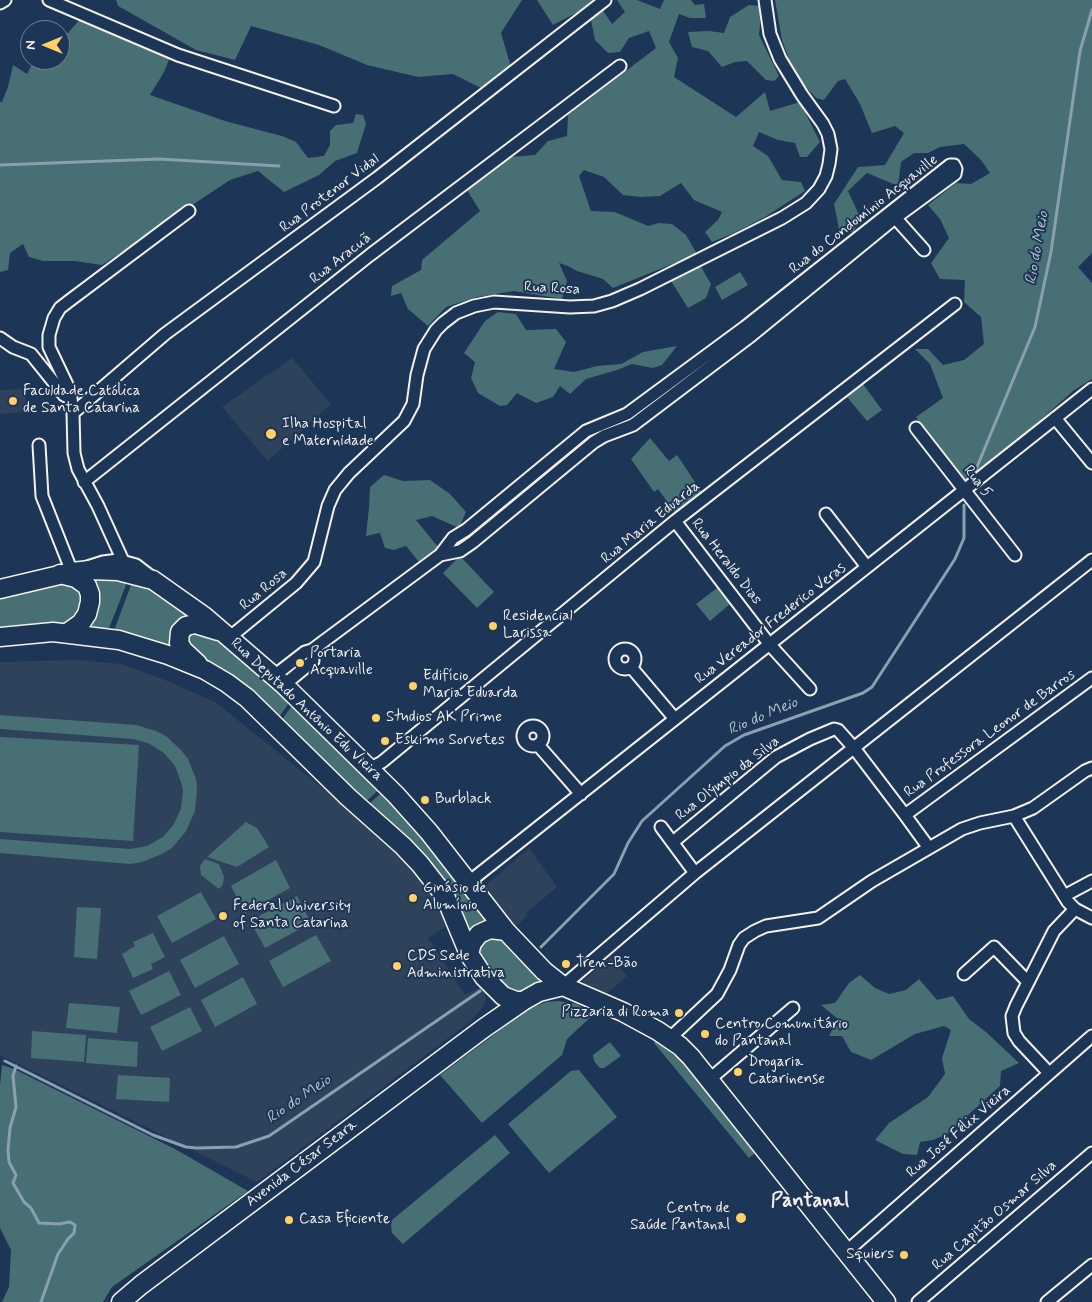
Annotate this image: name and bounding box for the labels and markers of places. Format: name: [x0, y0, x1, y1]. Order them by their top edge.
place label: Faculdade Católica de Santa Catarina: [23, 383, 140, 418]
marker: Faculdade Católica de Santa Catarina: [7, 395, 19, 407]
place label: Ilha Hospital e Maternidade: [282, 416, 373, 451]
marker: Ilha Hospital e Maternidade: [264, 427, 278, 441]
place label: Residencial Larissa: [503, 608, 572, 643]
marker: Residencial Larissa: [487, 620, 499, 632]
place label: Portaria Acquaville: [310, 645, 373, 680]
marker: Portaria Acquaville: [294, 657, 306, 669]
place label: Edifício Maria Eduarda: [423, 668, 518, 703]
marker: Edifício Maria Eduarda: [407, 680, 419, 692]
place label: Studios AK Prime: [386, 709, 502, 727]
marker: Studios AK Prime: [370, 712, 382, 724]
place label: Eskimo Sorvetes: [395, 732, 505, 750]
marker: Eskimo Sorvetes: [379, 735, 391, 747]
place label: Burblack: [435, 791, 491, 809]
marker: Burblack: [419, 794, 431, 806]
place label: Ginásio de Alumínio: [423, 880, 487, 915]
marker: Ginásio de Alumínio: [407, 892, 419, 904]
place label: Federal University of Santa Catarina: [233, 898, 351, 933]
marker: Federal University of Santa Catarina: [217, 910, 229, 922]
place label: CDS Sede Administrativa: [407, 948, 505, 983]
place label: Tren-Bão: [576, 955, 637, 973]
marker: Tren-Bão: [560, 958, 572, 970]
marker: CDS Sede Administrativa: [391, 960, 403, 972]
place label: Pizzaria di Roma: [562, 1004, 669, 1022]
marker: Pizzaria di Roma: [673, 1007, 685, 1019]
place label: Centro Comunitário do Pantanal: [715, 1016, 848, 1051]
marker: Centro Comunitário do Pantanal: [699, 1028, 711, 1040]
place label: Drogaria Catarinense: [748, 1054, 825, 1089]
marker: Drogaria Catarinense: [732, 1066, 744, 1078]
place label: Centro de Saúde Pantanal: [630, 1200, 730, 1235]
place label: Casa Eficiente: [299, 1211, 390, 1229]
marker: Centro de Saúde Pantanal: [734, 1211, 748, 1225]
marker: Casa Eficiente: [283, 1214, 295, 1226]
place label: Squiers: [846, 1246, 894, 1264]
marker: Squiers: [898, 1249, 910, 1261]

